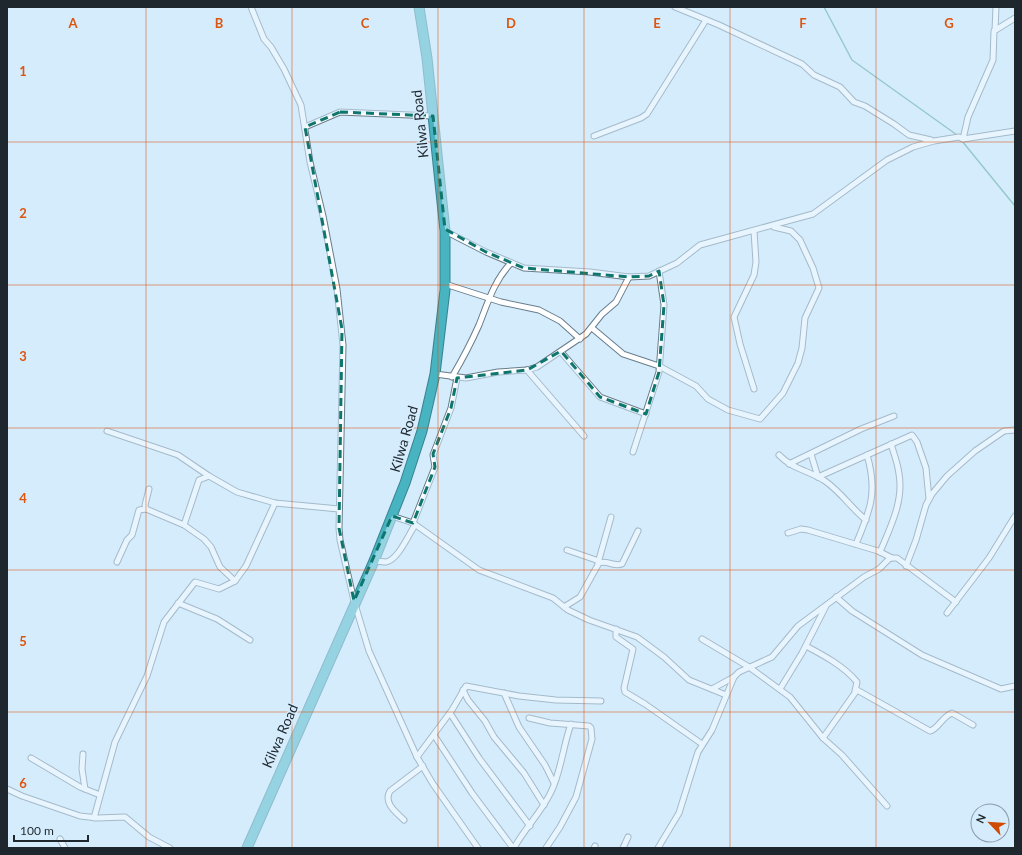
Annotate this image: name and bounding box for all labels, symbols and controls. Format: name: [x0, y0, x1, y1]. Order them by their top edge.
text: A: [67, 15, 78, 31]
text: B: [215, 15, 224, 31]
text: C: [361, 15, 370, 31]
text: D: [506, 15, 516, 31]
text: E: [653, 15, 661, 31]
text: F: [799, 15, 807, 31]
text: G: [944, 15, 954, 31]
text: 1: [19, 63, 27, 79]
street label: Kilwa Road: [407, 89, 432, 159]
text: 2: [19, 205, 27, 221]
text: 3: [19, 348, 27, 364]
street label: Kilwa Road: [386, 404, 421, 474]
text: 4: [19, 490, 27, 506]
text: 5: [19, 633, 27, 649]
street label: Kilwa Road: [258, 701, 301, 771]
text: 6: [19, 775, 27, 791]
north arrow: [970, 803, 1010, 843]
text: N: [973, 812, 988, 825]
scale bar: [14, 817, 88, 843]
text: 100 m: [20, 823, 54, 838]

